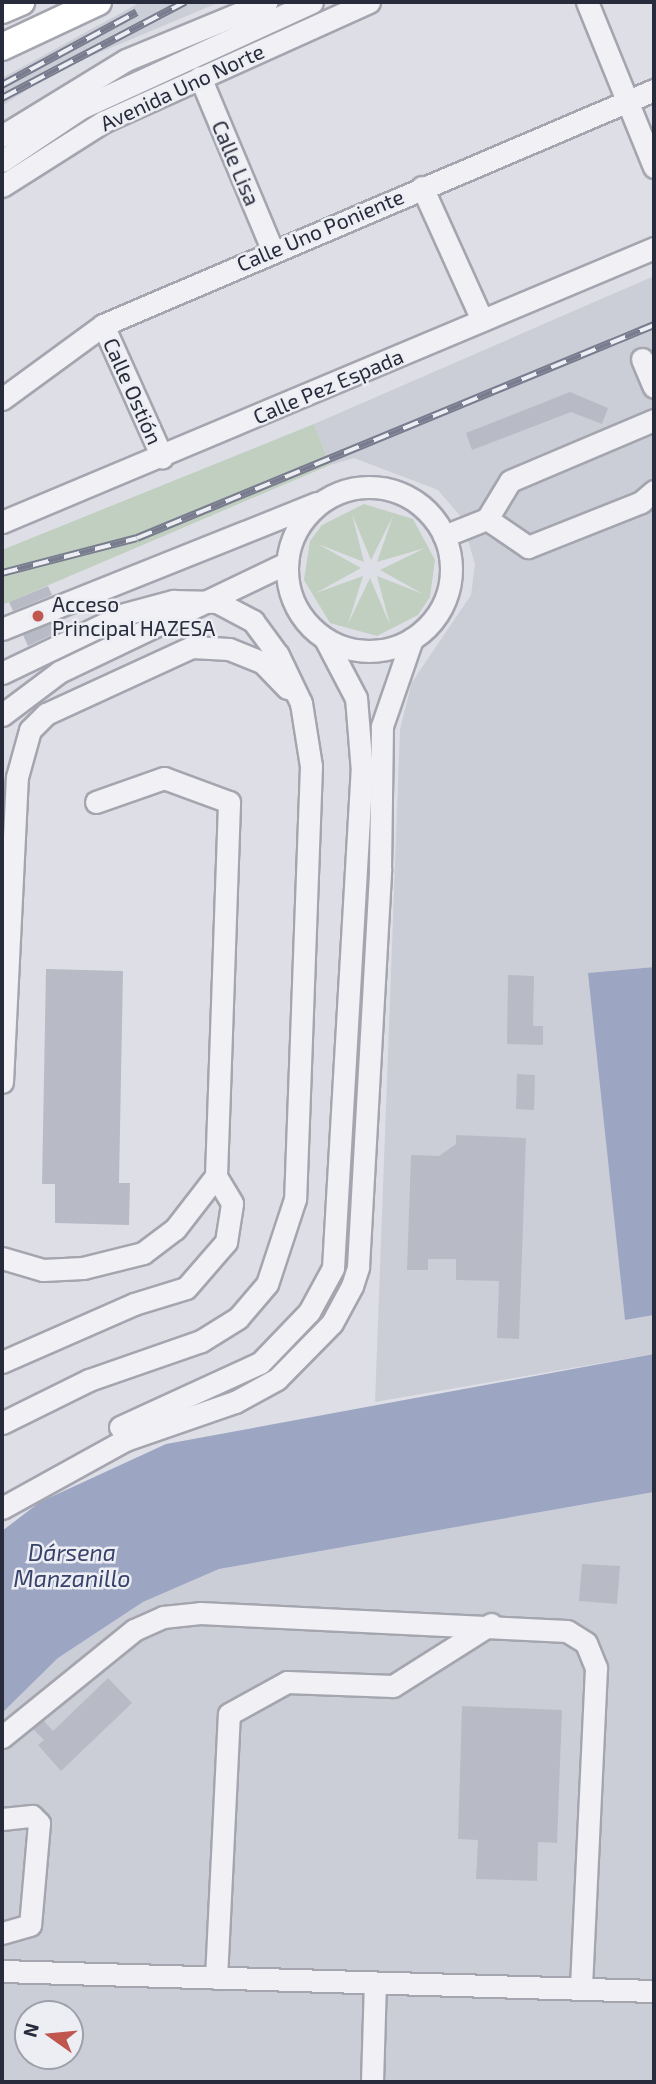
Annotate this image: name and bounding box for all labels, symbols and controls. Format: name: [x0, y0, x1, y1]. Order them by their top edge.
street label: Avenida Uno Norte: [96, 38, 268, 136]
street label: Calle Lisa: [207, 117, 265, 209]
street label: Calle Uno Poniente: [233, 183, 407, 277]
street label: Calle Ostión: [98, 334, 168, 448]
street label: Calle Pez Espada: [249, 343, 407, 429]
place label: Acceso Principal HAZESA: [52, 591, 216, 641]
marker: Acceso Principal HAZESA: [30, 608, 46, 624]
water label: Dársena Manzanillo: [14, 1538, 130, 1592]
north arrow: [14, 2000, 84, 2070]
text: N: [17, 2020, 43, 2040]

